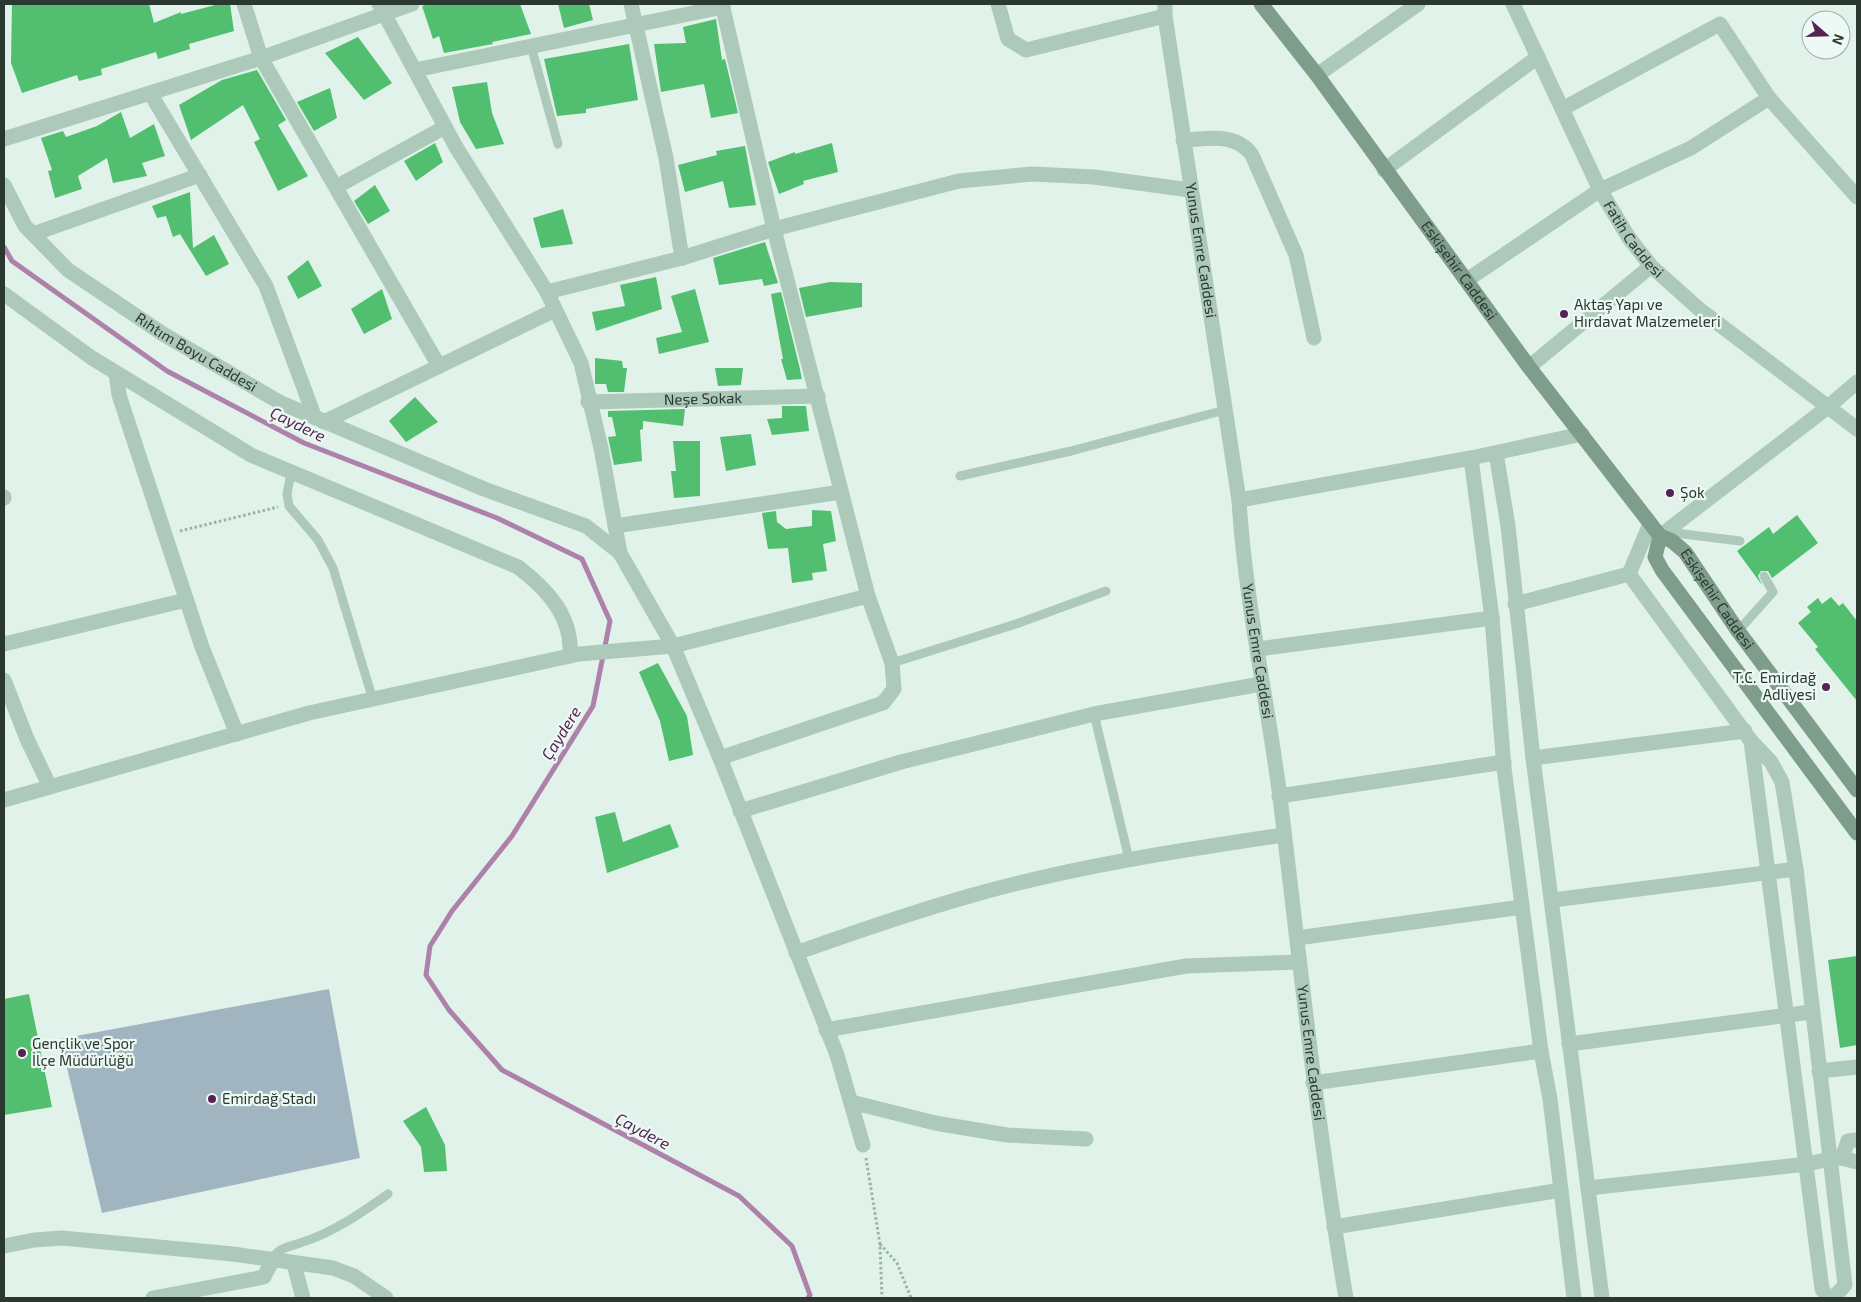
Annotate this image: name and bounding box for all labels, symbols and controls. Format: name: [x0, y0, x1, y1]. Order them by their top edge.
north arrow: [1801, 10, 1851, 60]
text: N: [1829, 32, 1848, 47]
street label: Yunus Emre Caddesi: [1183, 181, 1221, 319]
street label: Fatih Caddesi: [1600, 197, 1668, 281]
street label: Eskişehir Caddesi: [1418, 217, 1502, 323]
place label: Aktaş Yapı ve Hırdavat Malzemeleri: [1574, 295, 1721, 330]
street label: Rıhtım Boyu Caddesi: [132, 308, 261, 395]
marker: Aktaş Yapı ve Hırdavat Malzemeleri: [1558, 308, 1570, 320]
street label: Neşe Sokak: [664, 388, 743, 409]
water label: Çaydere: [267, 402, 329, 446]
place label: Şok: [1680, 483, 1705, 502]
marker: Şok: [1664, 487, 1676, 499]
street label: Eskişehir Caddesi: [1677, 545, 1758, 652]
street label: Yunus Emre Caddesi: [1239, 582, 1278, 720]
place label: T.C. Emirdağ Adliyesi: [1733, 668, 1817, 703]
marker: T.C. Emirdağ Adliyesi: [1820, 681, 1832, 693]
water label: Çaydere: [537, 702, 585, 763]
street label: Yunus Emre Caddesi: [1294, 984, 1329, 1122]
place label: Gençlik ve Spor İlçe Müdürlüğü: [32, 1034, 135, 1070]
marker: Gençlik ve Spor İlçe Müdürlüğü: [16, 1047, 28, 1059]
place label: Emirdağ Stadı: [222, 1089, 316, 1107]
marker: Emirdağ Stadı: [206, 1093, 218, 1105]
water label: Çaydere: [612, 1108, 674, 1154]

